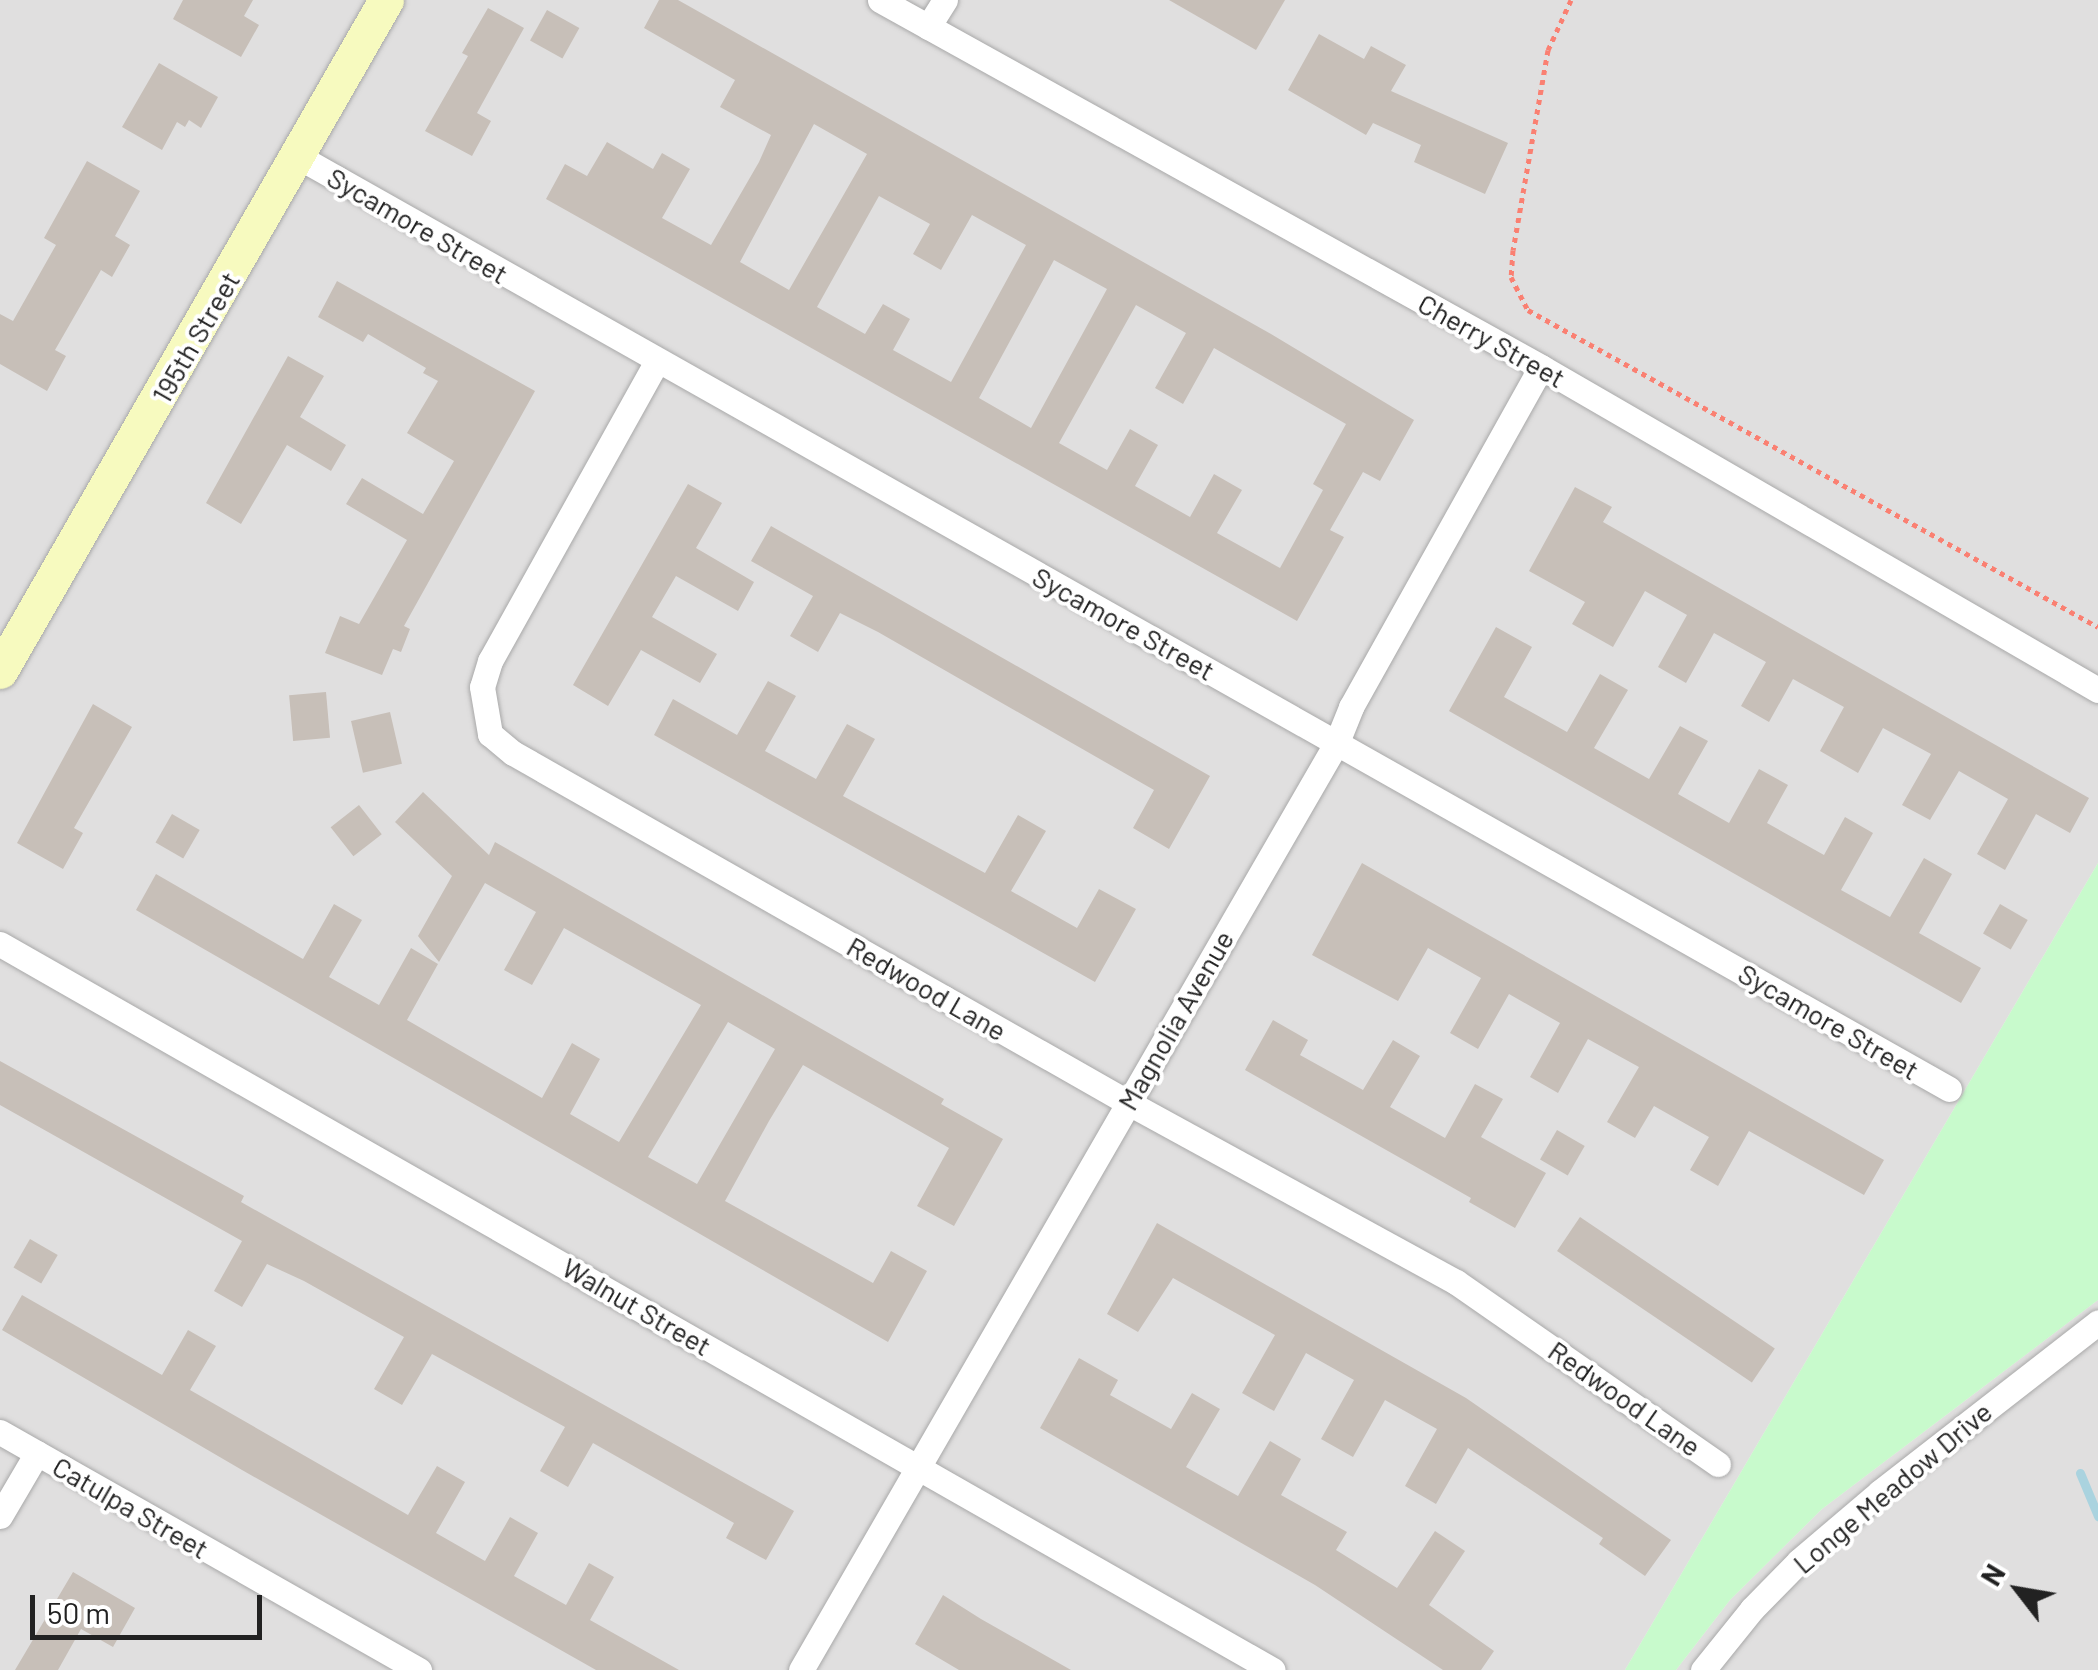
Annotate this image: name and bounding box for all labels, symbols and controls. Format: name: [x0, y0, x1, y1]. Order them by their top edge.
street label: Sycamore Street: [322, 160, 514, 290]
street label: 195th Street: [144, 265, 246, 409]
street label: Cherry Street: [1413, 286, 1571, 394]
street label: Sycamore Street: [1027, 559, 1221, 687]
street label: Magnolia Avenue: [1110, 924, 1240, 1116]
street label: Redwood Lane: [841, 929, 1013, 1047]
street label: Sycamore Street: [1733, 956, 1925, 1086]
street label: Walnut Street: [557, 1250, 717, 1362]
street label: Redwood Lane: [1542, 1333, 1708, 1463]
street label: Longe Meadow Drive: [1786, 1394, 1998, 1580]
street label: Catulpa Street: [47, 1449, 215, 1565]
north arrow: [1968, 1540, 2068, 1640]
text: N: [1973, 1558, 2012, 1591]
scale bar: [35, 1575, 268, 1637]
text: 50 m: [47, 1594, 110, 1630]

